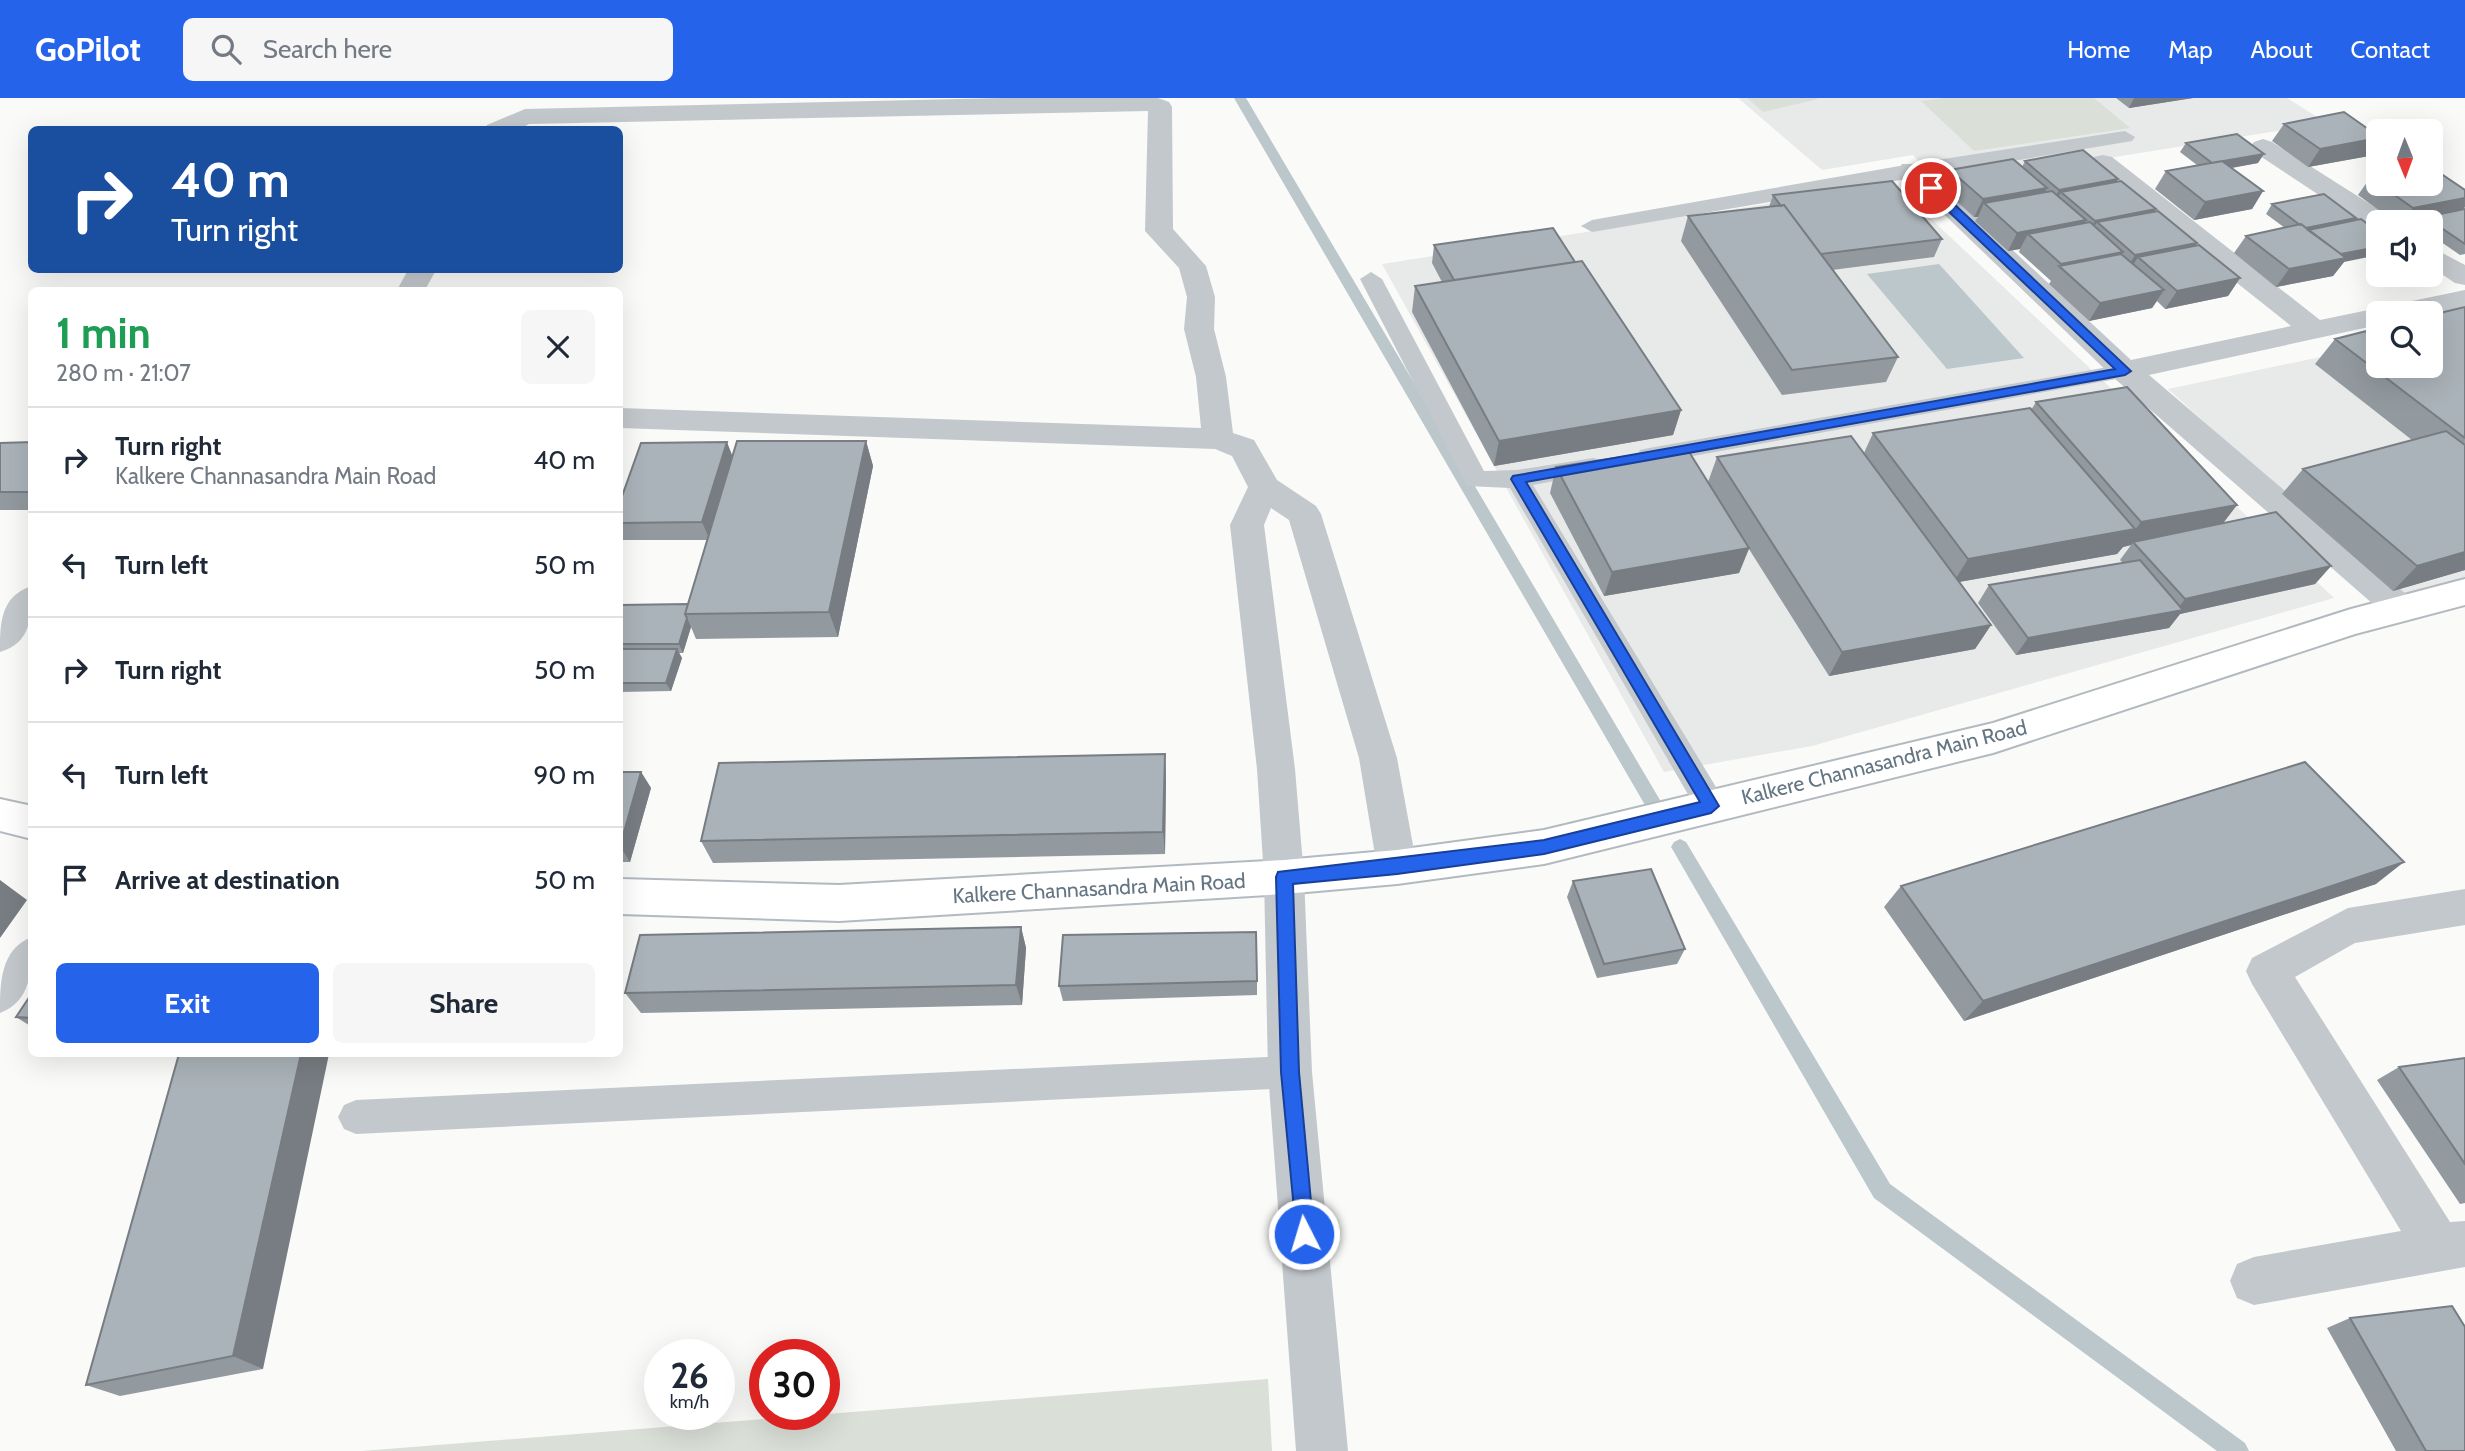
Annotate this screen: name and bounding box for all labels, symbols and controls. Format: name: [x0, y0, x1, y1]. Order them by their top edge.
search box: [183, 18, 673, 81]
text: GoPilot: [35, 29, 141, 69]
icon: search: [207, 30, 245, 68]
text: Search here: [263, 33, 392, 65]
text: Home: [2067, 35, 2130, 64]
text: Map: [2168, 35, 2213, 64]
text: About: [2251, 35, 2313, 64]
text: Contact: [2351, 35, 2430, 64]
north arrow: [2366, 119, 2443, 196]
map controls: [2366, 119, 2443, 378]
text: 40 m: [171, 150, 290, 209]
icon: right: [56, 154, 147, 245]
pin: [1901, 158, 1961, 218]
icon: arrive: [1912, 169, 1950, 207]
text: Turn right: [171, 210, 298, 249]
button: sound: [2366, 210, 2443, 287]
button: search: [2366, 301, 2443, 378]
text: 1 min: [56, 307, 151, 359]
button: close: [521, 310, 595, 384]
text: 280 m · 21:07: [56, 359, 191, 387]
text: Turn right: [115, 430, 221, 462]
icon: right: [56, 441, 94, 479]
text: 40 m: [533, 444, 595, 476]
text: Kalkere Channasandra Main Road: [115, 462, 436, 490]
icon: left: [56, 546, 94, 584]
text: Turn left: [115, 549, 208, 581]
text: 50 m: [534, 549, 595, 581]
icon: right: [56, 651, 94, 689]
text: Turn right: [115, 654, 221, 686]
text: 50 m: [534, 654, 595, 686]
street label: Kalkere Channasandra Main Road: [1739, 714, 2029, 810]
icon: left: [56, 756, 94, 794]
text: Turn left: [115, 759, 208, 791]
text: 90 m: [533, 759, 595, 791]
icon: arrive: [56, 861, 94, 899]
text: Arrive at destination: [115, 864, 340, 896]
text: 50 m: [534, 864, 595, 896]
street label: Kalkere Channasandra Main Road: [952, 868, 1246, 908]
button: Exit: [56, 963, 319, 1043]
button: Share: [333, 963, 595, 1043]
position arrow: [1267, 1197, 1341, 1271]
speed limit sign: 30: [749, 1339, 840, 1430]
text: 26: [670, 1354, 709, 1397]
text: km/h: [670, 1391, 709, 1413]

